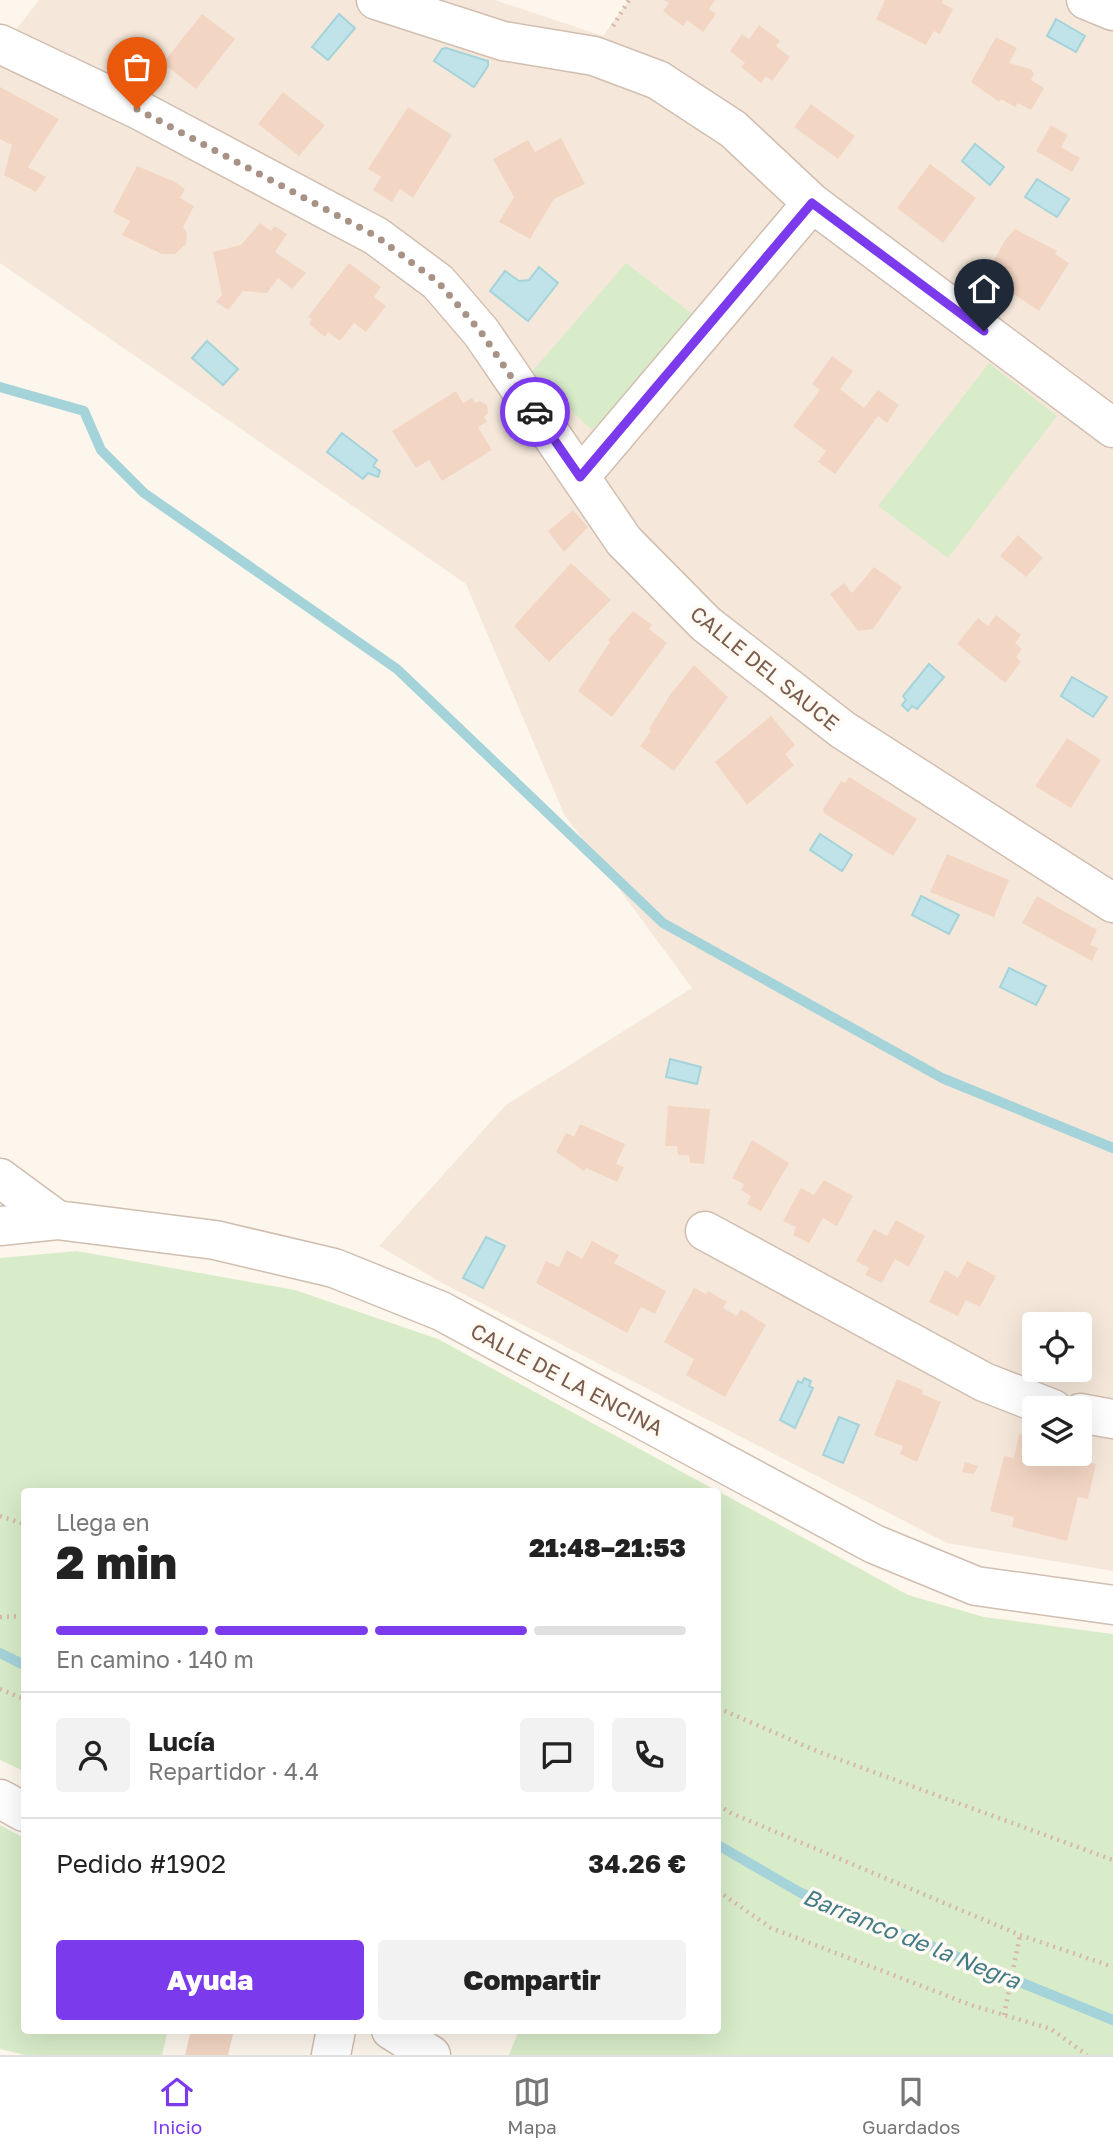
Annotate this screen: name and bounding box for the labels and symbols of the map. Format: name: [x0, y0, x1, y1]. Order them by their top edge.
pin: [107, 37, 167, 109]
pin: [954, 259, 1014, 331]
courier: [500, 377, 570, 447]
street label: CALLE DEL SAUCE: [685, 600, 845, 736]
street label: CALLE DE LA ENCINA: [466, 1317, 668, 1441]
water label: Barranco de la Negra: [799, 1882, 1025, 1995]

